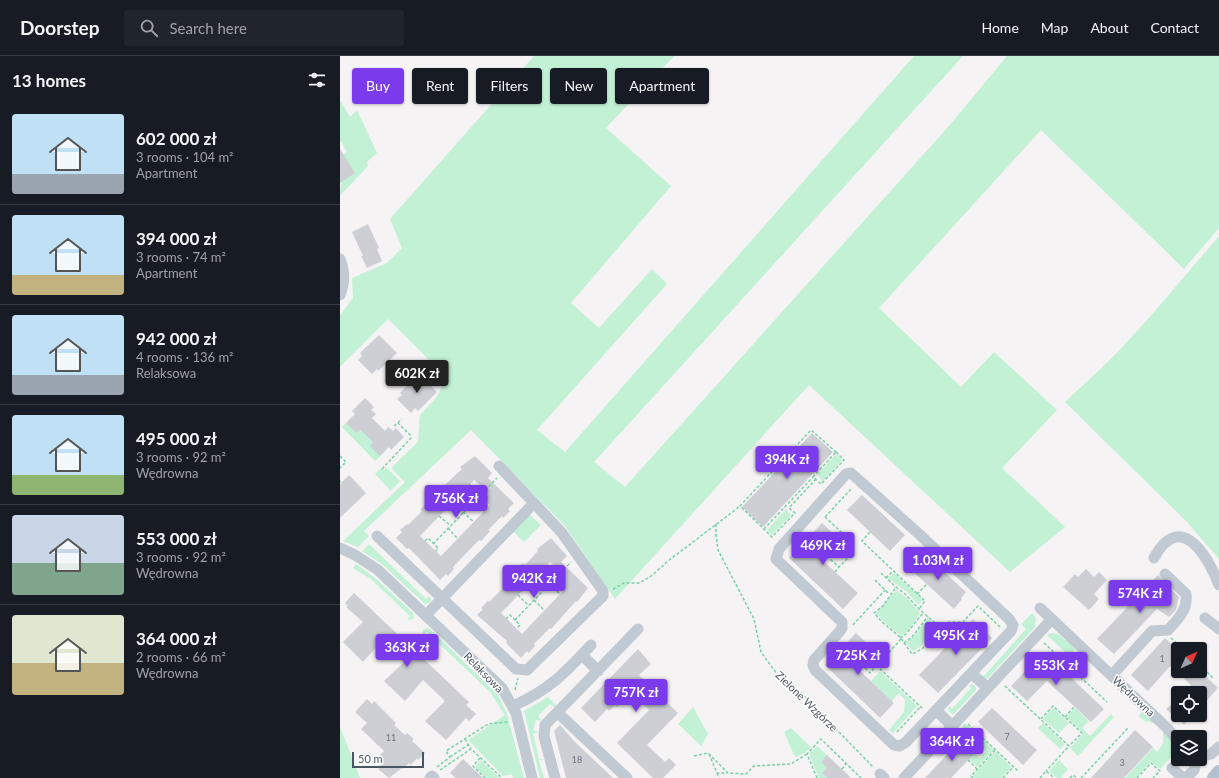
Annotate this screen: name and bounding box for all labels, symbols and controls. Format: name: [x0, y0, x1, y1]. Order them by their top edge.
search box: [124, 10, 404, 46]
text: Doorstep: [20, 16, 100, 39]
icon: search: [138, 17, 160, 39]
text: Search here: [170, 19, 247, 37]
text: Home: [981, 19, 1019, 36]
text: Map: [1041, 19, 1068, 36]
text: About: [1090, 19, 1128, 36]
text: Contact: [1150, 19, 1199, 36]
chip: Buy: [352, 68, 404, 104]
chip: Rent: [412, 68, 468, 104]
chip: Filters: [476, 68, 542, 104]
chip: New: [550, 68, 607, 104]
chip: Apartment: [615, 68, 709, 104]
icon: filters: [306, 69, 328, 91]
text: 13 homes: [12, 70, 86, 91]
text: 602 000 zł: [136, 128, 217, 149]
icon: home: [44, 130, 92, 178]
text: 3 rooms · 104 m²: [136, 149, 233, 165]
text: Apartment: [136, 165, 197, 181]
text: 394 000 zł: [136, 228, 217, 249]
icon: home: [44, 231, 92, 279]
text: 3 rooms · 74 m²: [136, 249, 226, 265]
text: Apartment: [136, 265, 197, 281]
text: 942 000 zł: [136, 328, 217, 349]
icon: home: [44, 331, 92, 379]
text: 4 rooms · 136 m²: [136, 349, 233, 365]
pin: 602K zł: [380, 360, 454, 394]
text: Relaksowa: [136, 365, 196, 381]
text: 602K zł: [395, 365, 439, 381]
text: 495 000 zł: [136, 428, 217, 449]
icon: home: [44, 431, 92, 479]
pin: 394K zł: [750, 446, 824, 480]
text: 3 rooms · 92 m²: [136, 449, 226, 465]
text: 394K zł: [765, 451, 809, 467]
text: Wędrowna: [136, 465, 199, 481]
pin: 756K zł: [419, 485, 493, 519]
text: 756K zł: [434, 490, 478, 506]
text: 553 000 zł: [136, 528, 217, 549]
icon: home: [44, 531, 92, 579]
pin: 469K zł: [786, 532, 860, 566]
text: 469K zł: [801, 537, 845, 553]
pin: 1.03M zł: [897, 547, 979, 581]
text: 3 rooms · 92 m²: [136, 549, 226, 565]
text: 1.03M zł: [912, 552, 964, 568]
text: Wędrowna: [136, 565, 199, 581]
pin: 942K zł: [497, 565, 571, 599]
text: 942K zł: [512, 570, 556, 586]
pin: 574K zł: [1103, 580, 1177, 614]
text: 574K zł: [1118, 585, 1162, 601]
pin: 495K zł: [919, 622, 993, 656]
text: 495K zł: [934, 627, 978, 643]
text: 364 000 zł: [136, 628, 217, 649]
icon: home: [44, 631, 92, 679]
pin: 363K zł: [370, 634, 444, 668]
text: 363K zł: [385, 639, 429, 655]
pin: 725K zł: [821, 642, 895, 676]
north arrow: [1171, 642, 1207, 678]
map controls: [1171, 642, 1207, 766]
text: 725K zł: [836, 647, 880, 663]
text: 2 rooms · 66 m²: [136, 649, 226, 665]
street label: Relaksowa: [462, 649, 506, 695]
pin: 553K zł: [1019, 652, 1093, 686]
house number: 1: [1159, 653, 1165, 664]
text: 553K zł: [1034, 657, 1078, 673]
text: Wędrowna: [136, 665, 199, 681]
street label: Zielone Wzgórze: [773, 668, 841, 734]
street label: Wędrowna: [1110, 673, 1158, 719]
pin: 757K zł: [599, 679, 673, 713]
text: 757K zł: [614, 684, 658, 700]
button: locate: [1171, 686, 1207, 722]
pin: 364K zł: [915, 728, 989, 762]
button: layers: [1171, 730, 1207, 766]
house number: 7: [1004, 731, 1010, 742]
house number: 11: [386, 732, 396, 743]
text: 364K zł: [930, 733, 974, 749]
scale bar: [352, 750, 424, 769]
text: 50 m: [358, 752, 383, 765]
house number: 18: [572, 754, 582, 765]
house number: 3: [1119, 757, 1125, 768]

